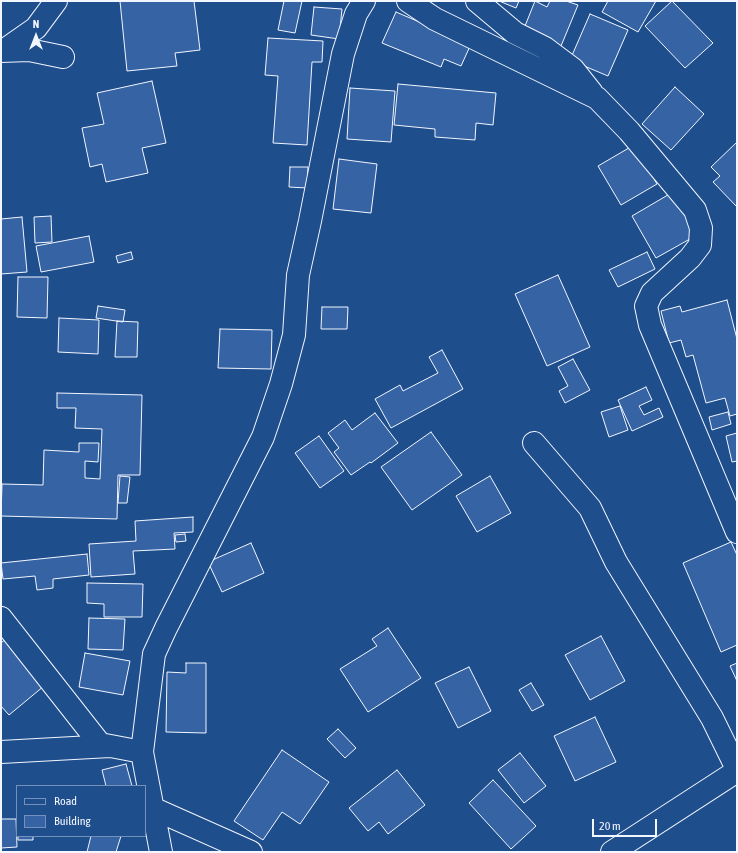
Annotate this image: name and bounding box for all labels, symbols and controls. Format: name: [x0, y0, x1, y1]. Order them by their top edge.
north arrow: [16, 16, 56, 56]
text: N: [33, 18, 39, 30]
legend: [16, 785, 146, 837]
text: Road: [54, 794, 77, 808]
scale bar: [594, 811, 659, 837]
text: Building: [54, 814, 91, 828]
text: 20 m: [599, 819, 621, 833]

